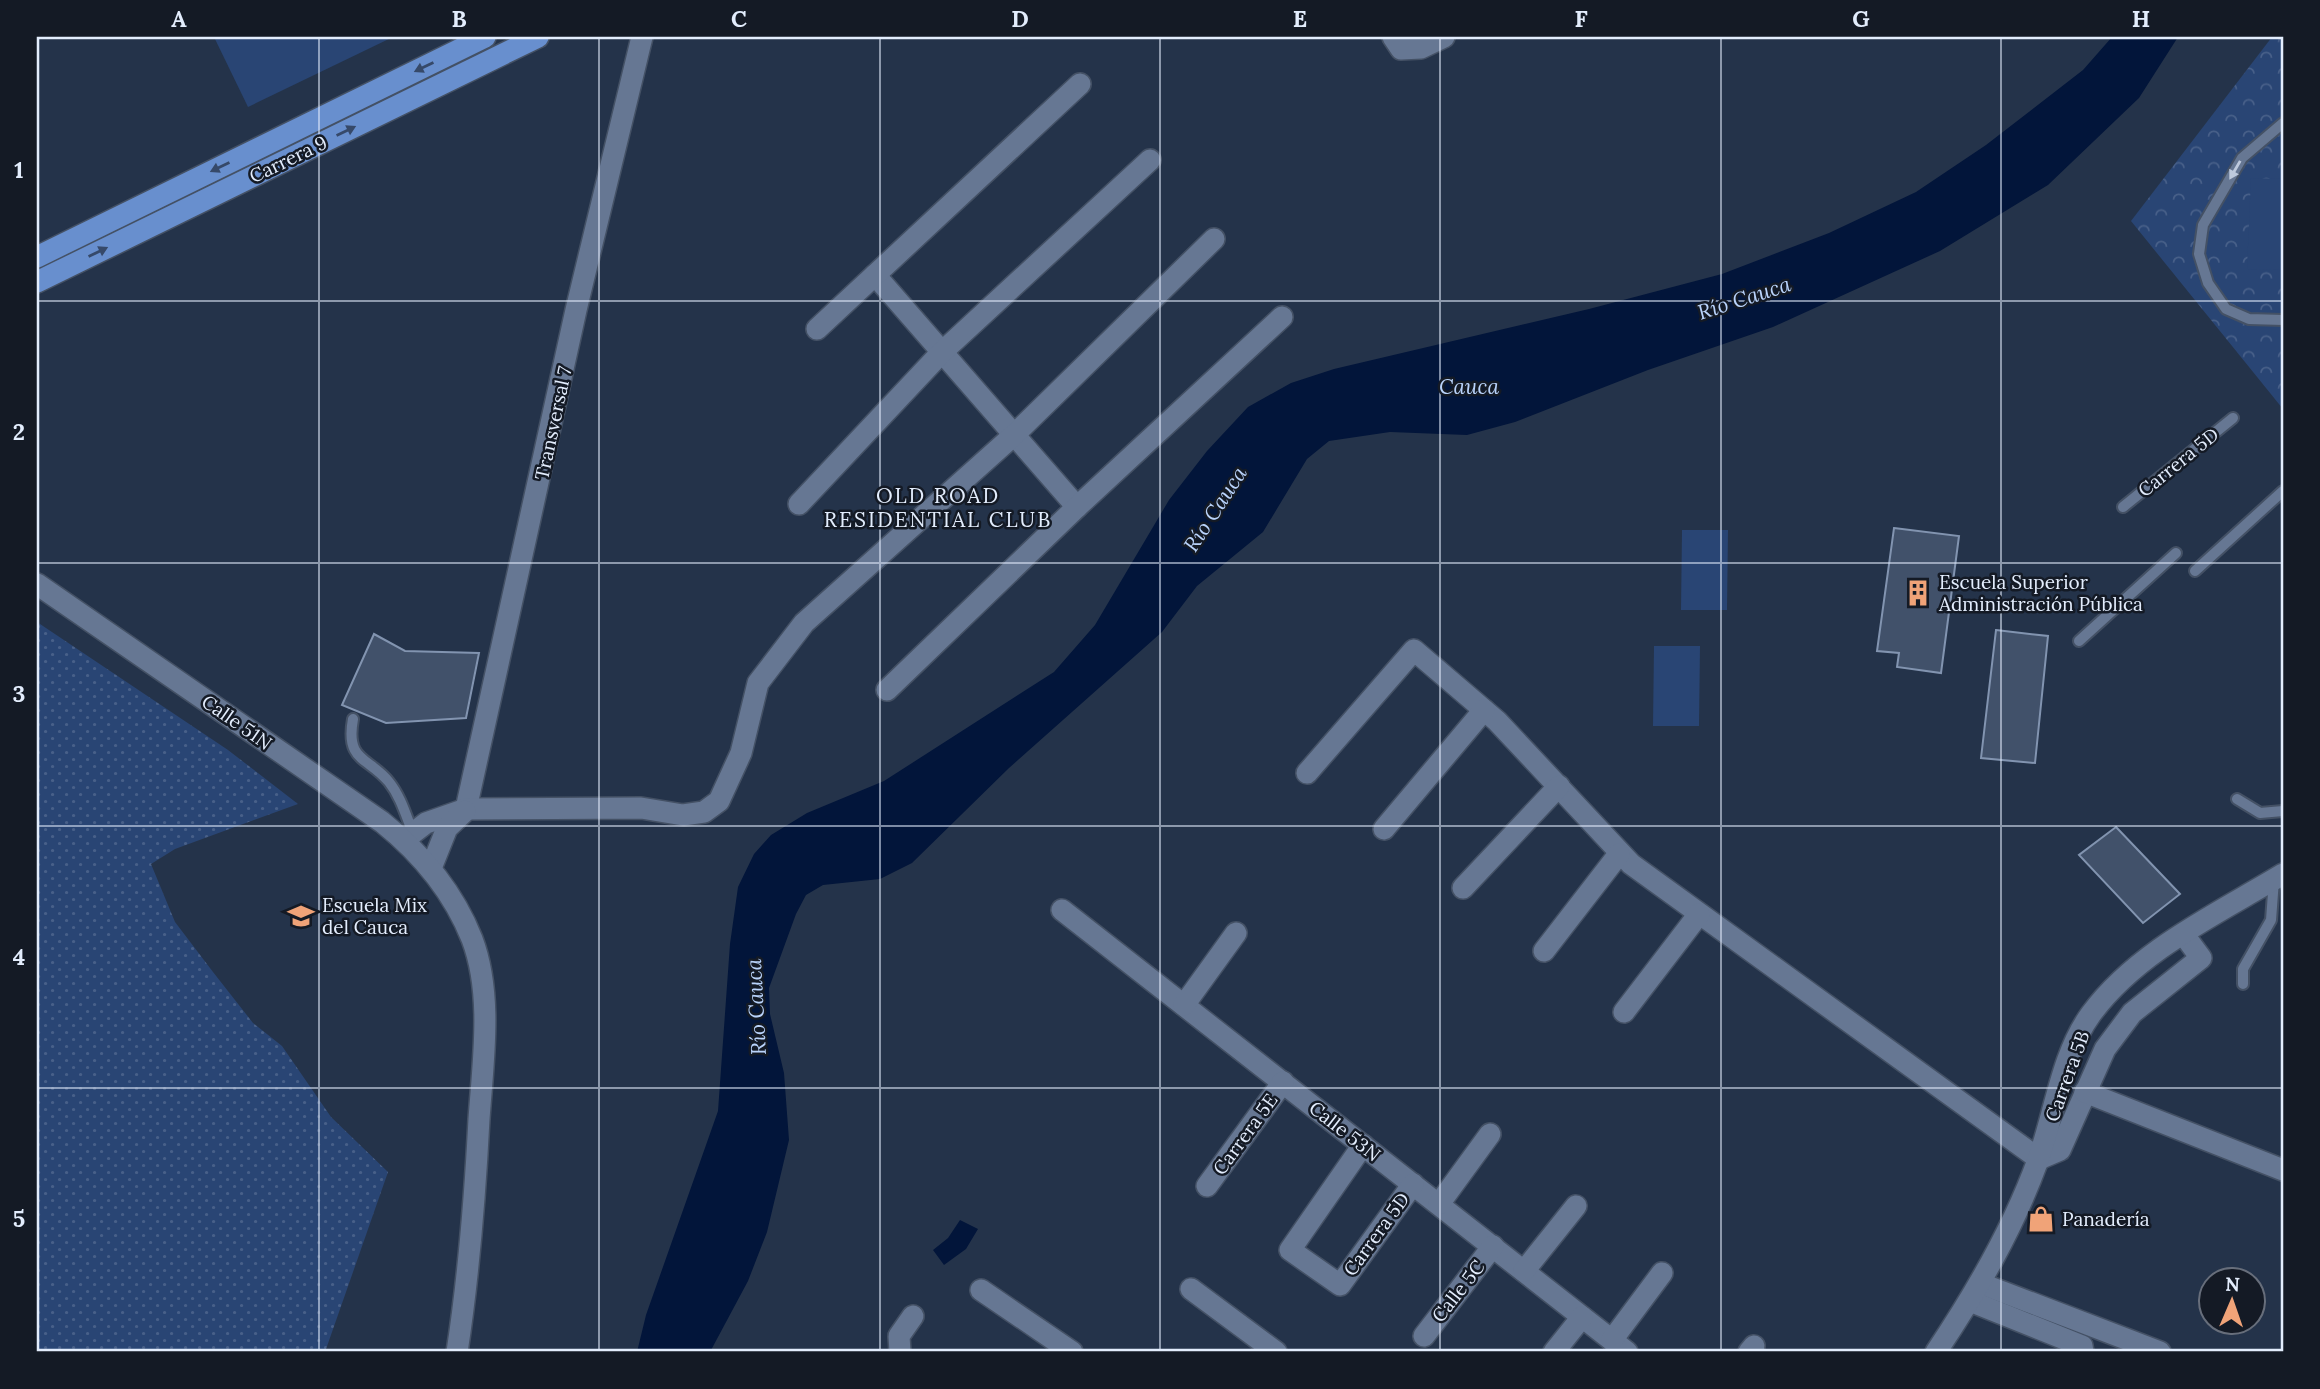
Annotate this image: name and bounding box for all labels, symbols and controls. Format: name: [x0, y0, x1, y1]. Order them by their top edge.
text: A: [171, 4, 187, 33]
text: B: [451, 4, 467, 33]
text: C: [731, 4, 747, 33]
text: D: [1011, 4, 1029, 33]
text: E: [1293, 4, 1307, 33]
text: F: [1574, 4, 1588, 33]
text: G: [1852, 4, 1870, 33]
text: H: [2132, 4, 2150, 33]
one-way arrow: [414, 61, 434, 72]
one-way arrow: [336, 125, 356, 136]
street label: Carrera 9: [245, 130, 331, 188]
text: 1: [14, 155, 24, 184]
one-way arrow: [2229, 161, 2241, 180]
one-way arrow: [210, 162, 230, 173]
one-way arrow: [88, 247, 108, 258]
water label: Río Cauca: [1694, 270, 1794, 326]
street label: Transversal 7: [529, 364, 577, 482]
water label: Cauca: [1439, 373, 1499, 400]
text: 2: [13, 417, 25, 446]
street label: Carrera 5D: [2133, 422, 2223, 502]
water label: Río Cauca: [1177, 461, 1253, 557]
district label: OLD ROAD RESIDENTIAL CLUB: [824, 482, 1052, 533]
place label: Escuela Superior Administración Pública: [1938, 570, 2143, 616]
building icon: Escuela Superior Administración Pública: [1903, 578, 1933, 608]
text: 3: [13, 679, 25, 708]
street label: Calle 51N: [197, 689, 277, 755]
place label: Escuela Mix del Cauca: [322, 893, 427, 939]
school or university icon: Escuela Mix del Cauca: [286, 901, 316, 931]
text: 4: [13, 942, 25, 971]
water label: Río Cauca: [740, 958, 772, 1056]
street label: Carrera 5B: [2040, 1027, 2095, 1125]
street label: Carrera 5E: [1207, 1089, 1283, 1179]
street label: Calle 53N: [1304, 1096, 1386, 1166]
street label: Carrera 5D: [1338, 1188, 1414, 1280]
text: 5: [13, 1204, 25, 1233]
shop icon: Panadería: [2026, 1204, 2056, 1234]
place label: Panadería: [2062, 1207, 2150, 1231]
street label: Calle 5C: [1426, 1255, 1490, 1327]
north arrow: [2198, 1266, 2268, 1336]
text: N: [2225, 1272, 2241, 1296]

